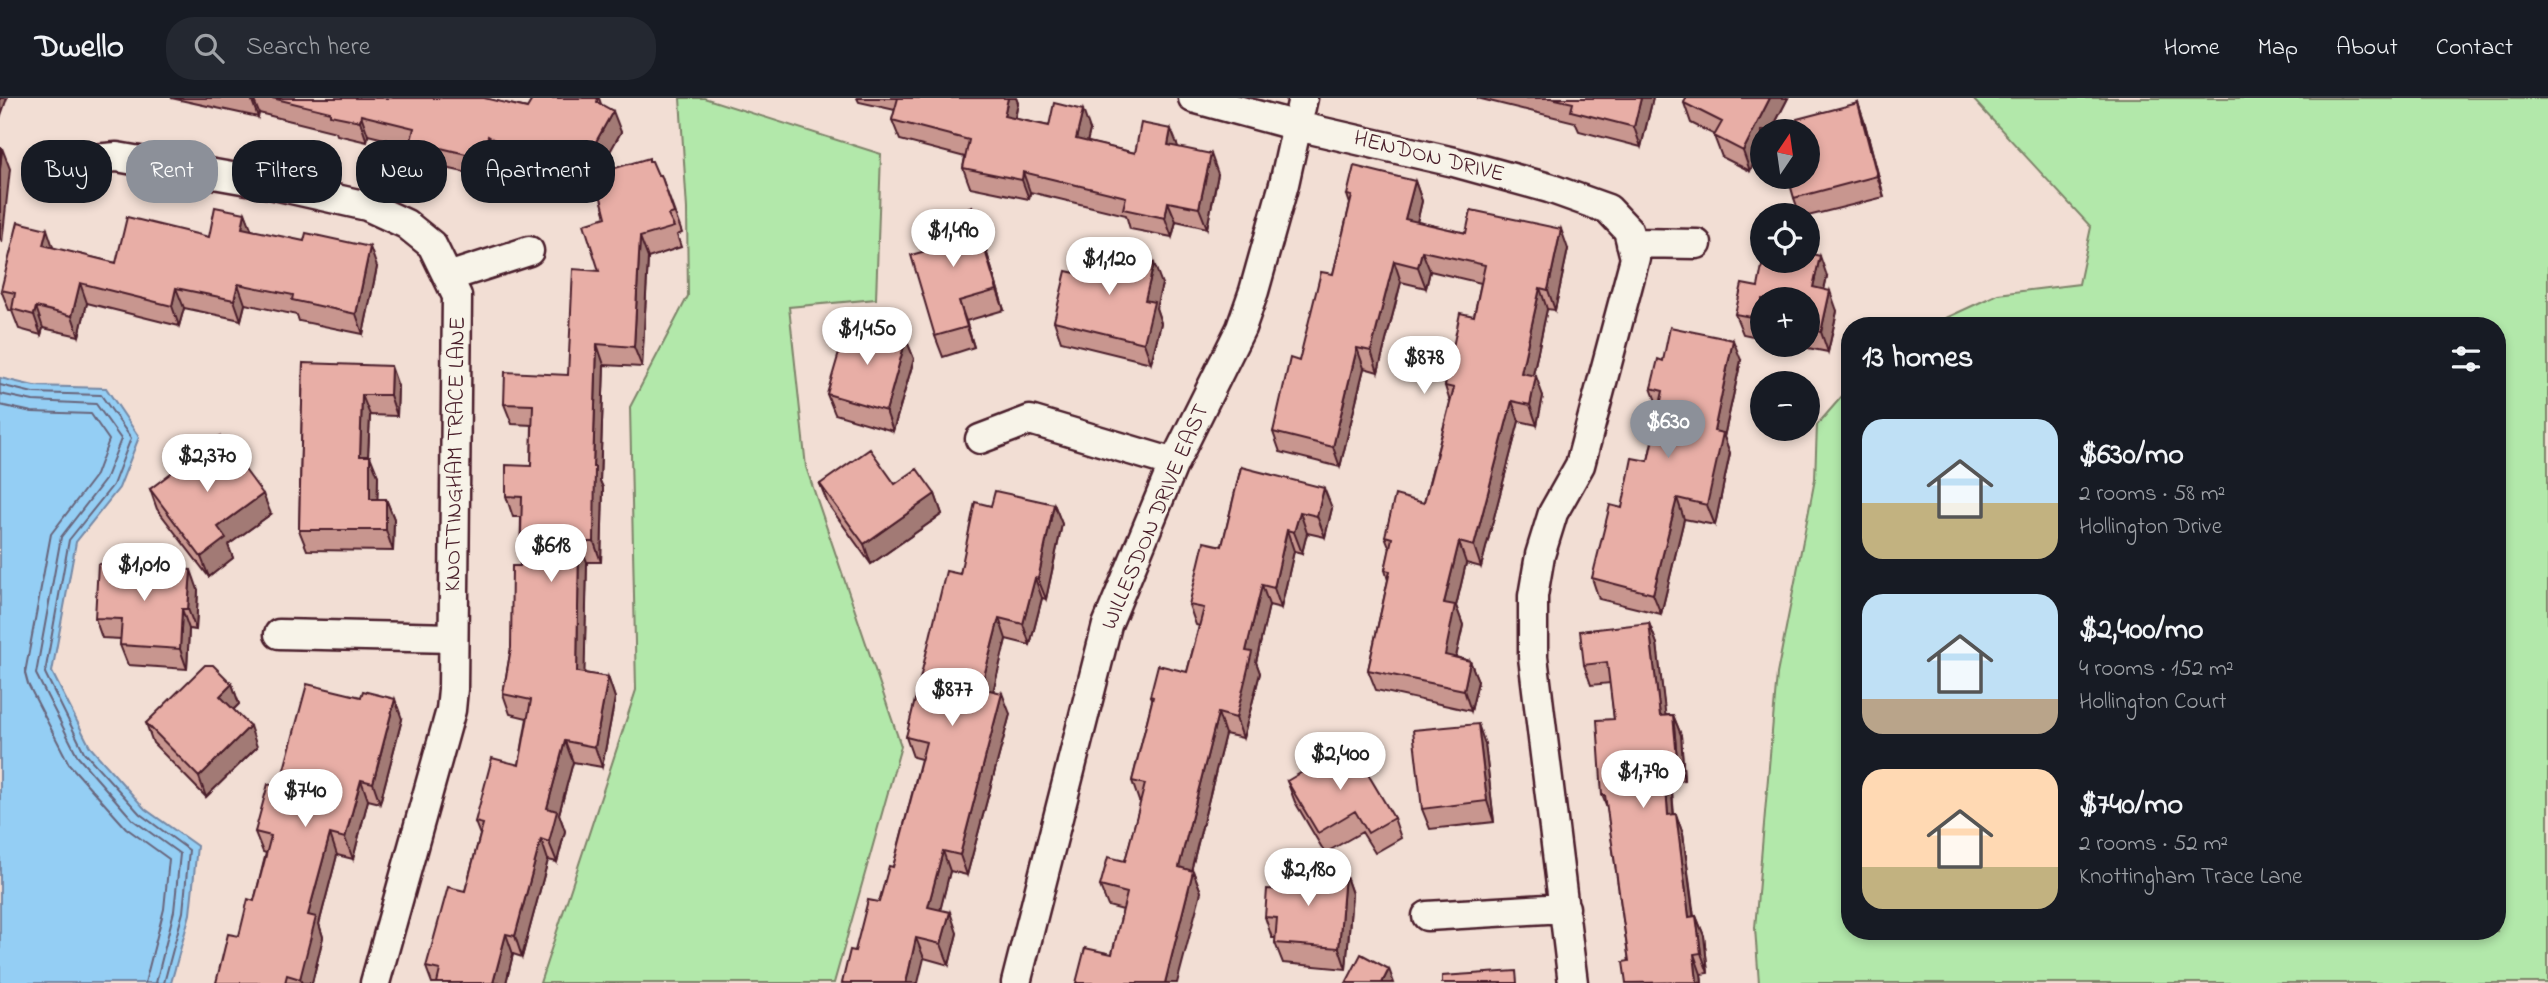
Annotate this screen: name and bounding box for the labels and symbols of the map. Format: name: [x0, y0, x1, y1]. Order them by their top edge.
north arrow: [1750, 119, 1820, 189]
street label: HENDON DRIVE: [1350, 122, 1508, 192]
pin: $1,490: [896, 209, 1010, 269]
pin: $1,120: [1052, 238, 1166, 297]
pin: $1,450: [810, 308, 924, 367]
street label: KNOTTINGHAM TRACE LANE: [437, 316, 475, 592]
pin: $878: [1383, 336, 1465, 396]
street label: WILLESDON DRIVE EAST: [1093, 399, 1219, 635]
pin: $630: [1627, 400, 1709, 460]
pin: $2,370: [150, 434, 264, 494]
pin: $618: [510, 524, 592, 584]
pin: $1,010: [87, 544, 201, 603]
pin: $877: [911, 668, 993, 728]
pin: $2,400: [1283, 732, 1397, 792]
pin: $1,790: [1586, 750, 1700, 810]
pin: $740: [264, 770, 346, 829]
pin: $2,180: [1251, 848, 1365, 908]

